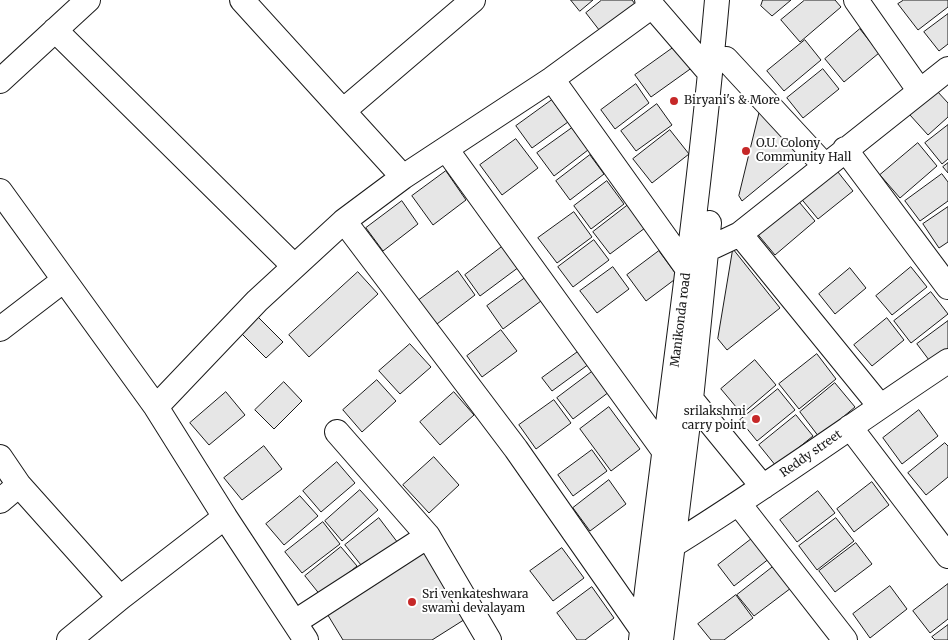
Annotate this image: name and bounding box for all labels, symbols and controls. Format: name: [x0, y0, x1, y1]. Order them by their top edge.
place label: Biryani's & More: [684, 94, 780, 108]
marker: Biryani's & More: [668, 95, 680, 107]
place label: O.U. Colony Community Hall: [756, 137, 851, 165]
marker: O.U. Colony Community Hall: [740, 145, 752, 157]
street label: Manikonda road: [668, 272, 694, 368]
place label: srilakshmi carry point: [682, 405, 746, 433]
marker: srilakshmi carry point: [750, 413, 762, 425]
street label: Reddy street: [777, 427, 845, 481]
place label: Sri venkateshwara swami devalayam: [422, 588, 528, 616]
marker: Sri venkateshwara swami devalayam: [406, 596, 418, 608]

